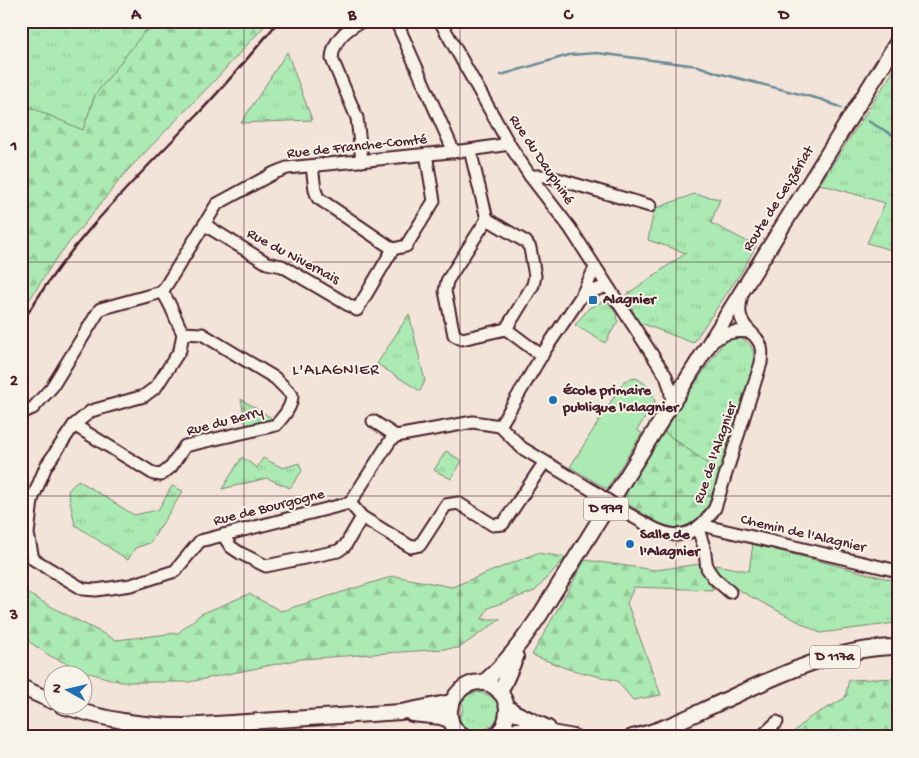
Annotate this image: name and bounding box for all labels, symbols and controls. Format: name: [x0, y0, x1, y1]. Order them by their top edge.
text: A: [130, 7, 142, 26]
text: B: [347, 7, 357, 26]
text: C: [563, 7, 574, 26]
text: D: [777, 7, 790, 26]
street label: Rue du Dauphiné: [504, 112, 578, 208]
street label: Rue de Franche-Comté: [286, 131, 428, 163]
text: 1: [10, 138, 17, 157]
street label: Route de Ceyzériat: [739, 141, 820, 255]
street label: Rue du Nivernais: [244, 225, 343, 289]
place label: Alagnier: [602, 291, 657, 309]
marker: Alagnier: [587, 294, 599, 306]
district label: L'ALAGNIER: [292, 362, 380, 381]
text: 2: [10, 373, 18, 392]
place label: École primaire publique l'alagnier: [562, 382, 680, 417]
marker: École primaire publique l'alagnier: [547, 394, 559, 406]
street label: Rue de l'Alagnier: [690, 398, 742, 506]
street label: Rue du Berry: [185, 403, 266, 441]
street label: Rue de Bourgogne: [212, 485, 327, 530]
road number: D 979: [584, 498, 628, 520]
street label: Chemin de l'Alagnier: [739, 511, 869, 558]
place label: Salle de l'Alagnier: [639, 526, 701, 561]
marker: Salle de l'Alagnier: [624, 538, 636, 550]
text: 3: [9, 607, 18, 626]
road number: D 117a: [810, 646, 860, 669]
north arrow: [42, 666, 92, 716]
text: N: [49, 683, 67, 694]

